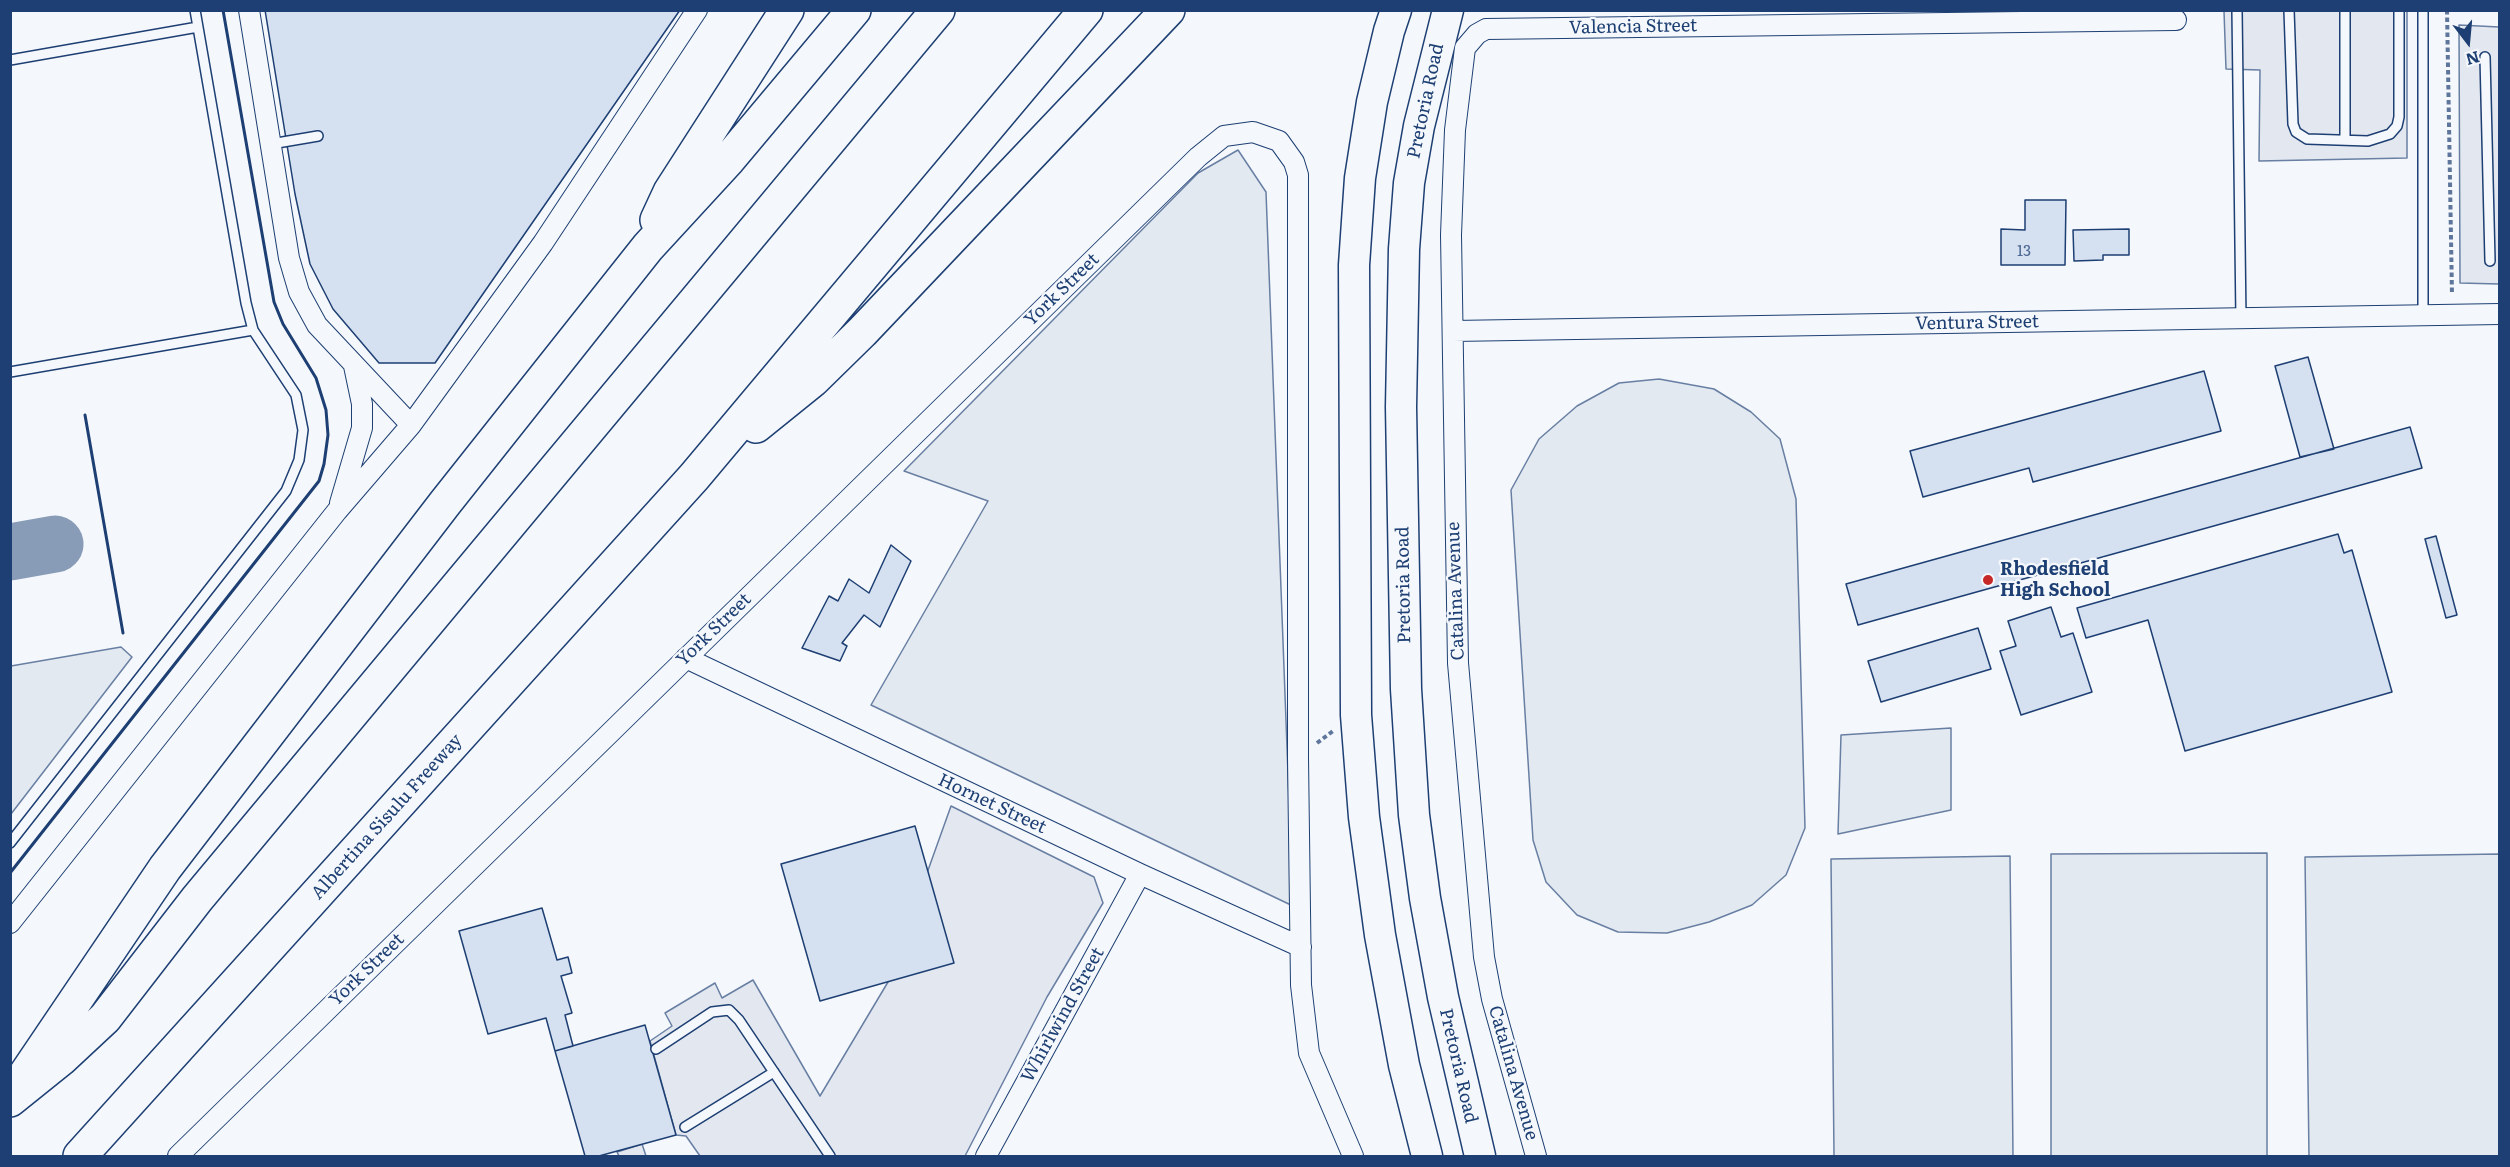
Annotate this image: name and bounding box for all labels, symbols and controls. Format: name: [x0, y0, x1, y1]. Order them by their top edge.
north arrow: [2438, 12, 2498, 72]
street label: Valencia Street: [1569, 15, 1697, 39]
street label: Pretoria Road: [1403, 41, 1449, 161]
text: N: [2463, 46, 2483, 73]
house number: 13: [2017, 243, 2031, 261]
street label: York Street: [1020, 249, 1104, 331]
street label: Ventura Street: [1915, 311, 2039, 335]
street label: Catalina Avenue: [1443, 521, 1469, 661]
street label: Pretoria Road: [1392, 526, 1416, 644]
place label: Rhodesfield High School: [2000, 559, 2110, 602]
marker: Rhodesfield High School: [1981, 573, 1995, 587]
street label: York Street: [672, 589, 756, 671]
street label: Albertina Sisulu Freeway: [307, 730, 467, 904]
street label: Hornet Street: [934, 769, 1050, 839]
street label: York Street: [325, 929, 409, 1011]
street label: Whirlwind Street: [1017, 944, 1109, 1086]
street label: Catalina Avenue: [1483, 1003, 1543, 1143]
street label: Pretoria Road: [1434, 1006, 1482, 1126]

